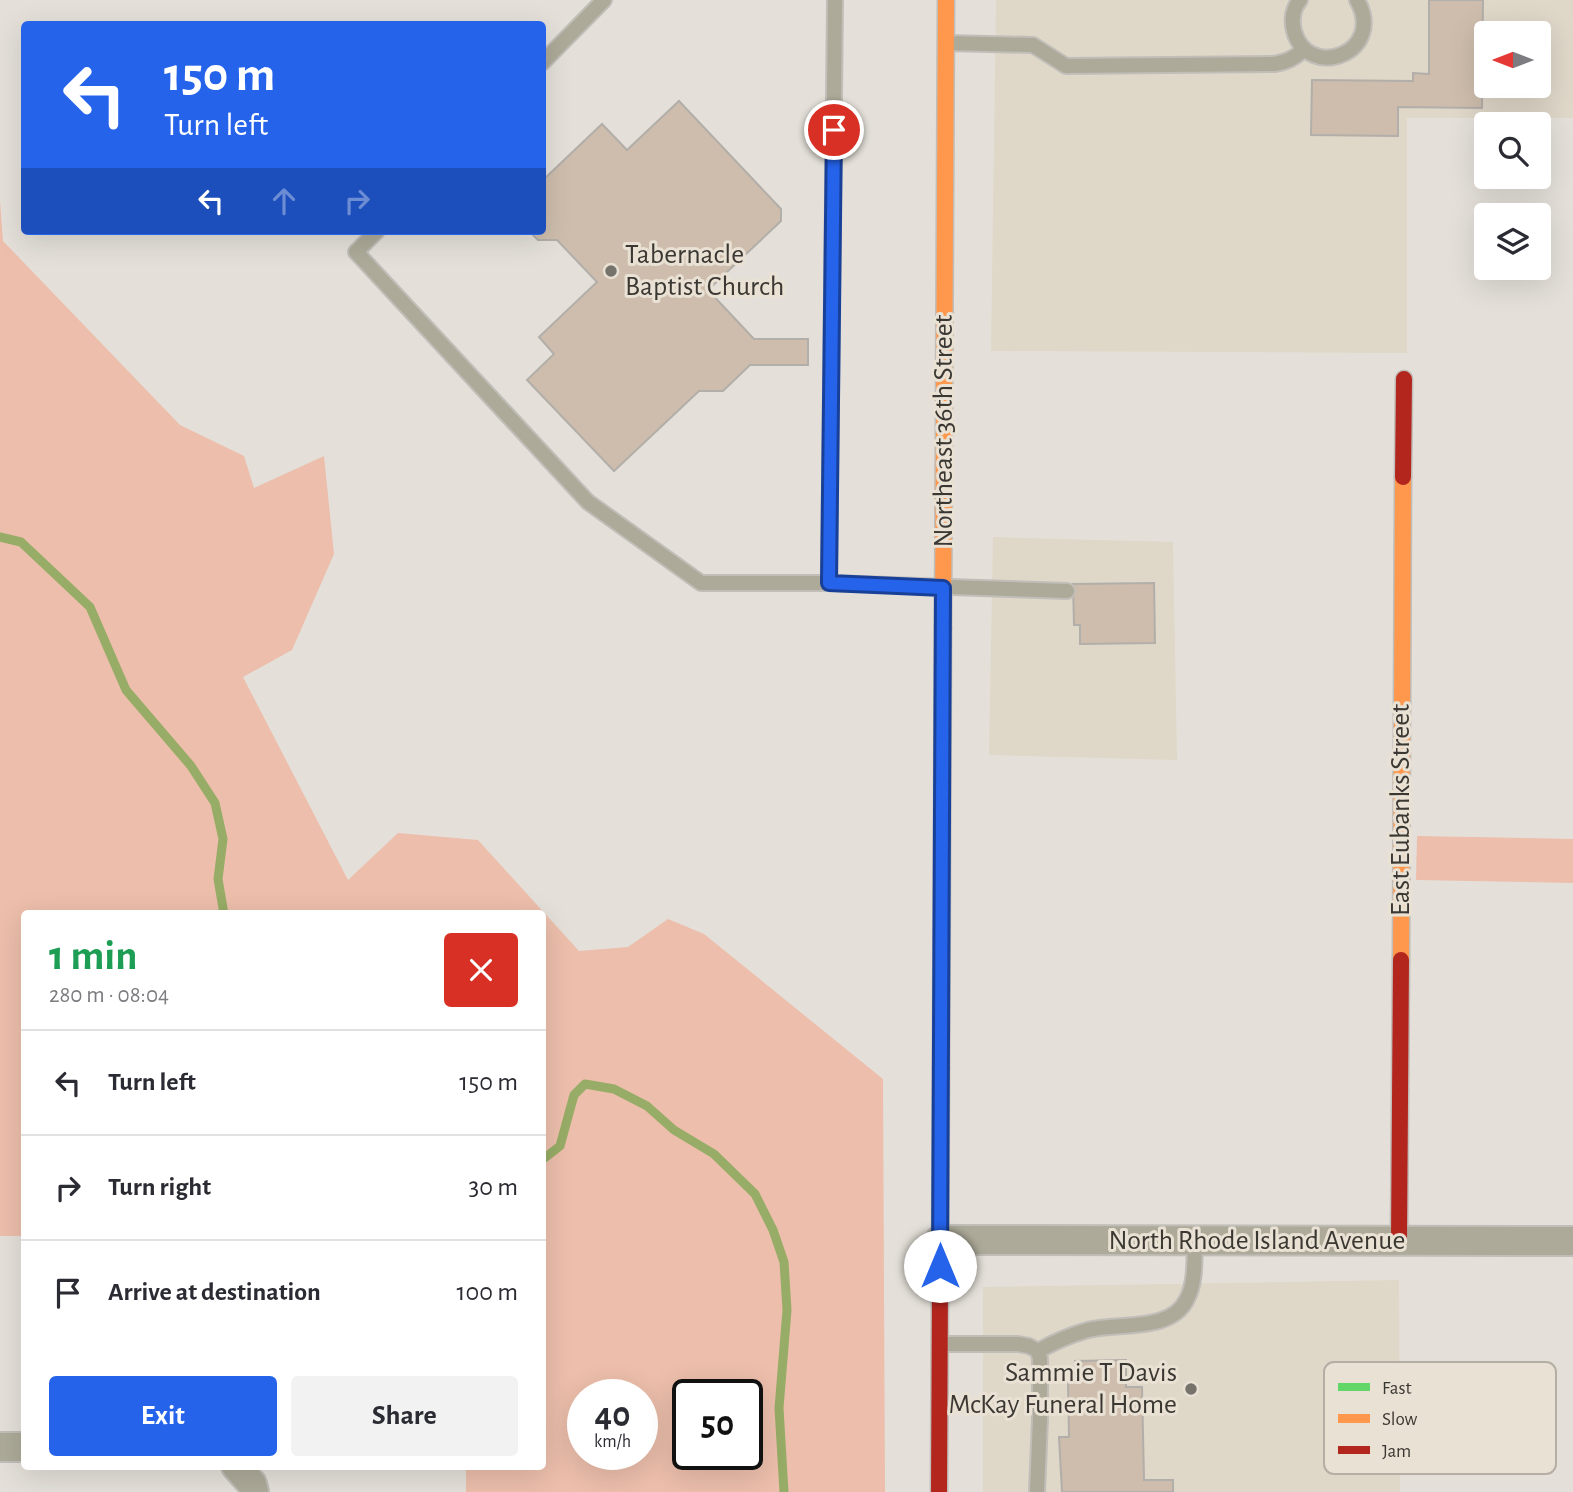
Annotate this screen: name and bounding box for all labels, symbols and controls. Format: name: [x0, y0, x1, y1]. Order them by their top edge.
north arrow: [1474, 21, 1550, 98]
map controls: [1474, 21, 1551, 280]
icon: left: [49, 49, 140, 140]
text: 150 m: [164, 51, 275, 100]
pin: [804, 100, 864, 160]
text: Turn left: [164, 109, 268, 141]
icon: arrive: [815, 111, 853, 149]
button: search: [1474, 112, 1551, 189]
icon: left: [192, 182, 230, 220]
icon: ahead: [265, 182, 303, 220]
icon: right: [338, 182, 376, 220]
button: layers: [1474, 203, 1551, 280]
place label: Tabernacle Baptist Church: [625, 241, 784, 301]
marker: Tabernacle Baptist Church: [603, 263, 619, 279]
street label: Northeast 36th Street: [930, 314, 958, 548]
street label: East Eubanks Street: [1387, 704, 1415, 916]
button: close: [444, 933, 518, 1007]
text: 1 min: [49, 935, 138, 977]
text: 280 m · 08:04: [49, 984, 169, 1007]
icon: left: [49, 1064, 87, 1102]
text: Turn left: [108, 1069, 196, 1095]
text: 150 m: [459, 1069, 518, 1095]
icon: right: [49, 1169, 87, 1207]
text: Turn right: [108, 1174, 211, 1200]
text: 30 m: [468, 1174, 518, 1200]
street label: North Rhode Island Avenue: [1109, 1227, 1405, 1255]
position arrow: [903, 1229, 977, 1303]
icon: arrive: [49, 1274, 87, 1312]
text: Arrive at destination: [108, 1279, 321, 1305]
text: 100 m: [457, 1279, 518, 1305]
place label: Sammie T Davis McKay Funeral Home: [949, 1359, 1177, 1419]
legend: [1324, 1362, 1556, 1474]
button: Exit: [49, 1376, 277, 1456]
button: Share: [291, 1376, 518, 1456]
speed limit sign: 50: [672, 1379, 763, 1470]
text: Fast: [1382, 1379, 1412, 1398]
marker: Sammie T Davis McKay Funeral Home: [1183, 1381, 1199, 1397]
text: 40: [595, 1398, 630, 1433]
text: Slow: [1382, 1410, 1418, 1429]
text: km/h: [594, 1433, 631, 1451]
text: Jam: [1382, 1442, 1411, 1461]

